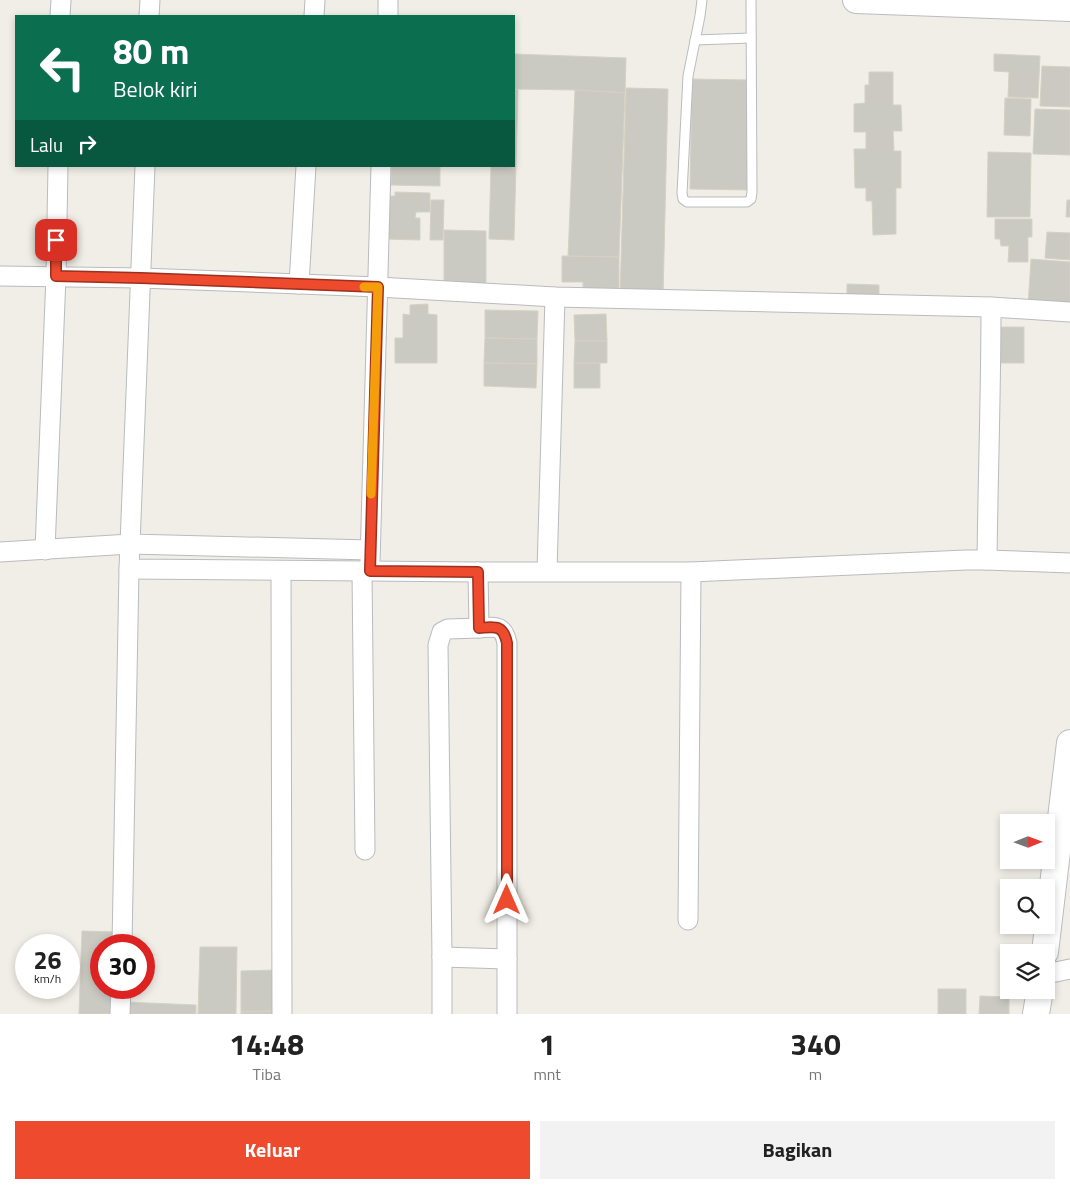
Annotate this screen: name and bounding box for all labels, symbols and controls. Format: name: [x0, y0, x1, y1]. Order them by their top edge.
text: 80 m: [113, 24, 189, 78]
icon: left: [30, 35, 95, 100]
text: Belok kiri: [113, 72, 198, 106]
text: Lalu: [30, 130, 63, 159]
icon: right: [73, 130, 101, 158]
pin: [35, 219, 77, 261]
icon: arrive: [42, 226, 70, 254]
north arrow: [1000, 814, 1055, 869]
map controls: [1000, 814, 1055, 999]
position arrow: [480, 873, 532, 925]
button: search: [1000, 879, 1055, 934]
speed limit sign: 30: [90, 934, 155, 999]
text: 26: [33, 941, 62, 979]
button: layers: [1000, 944, 1055, 999]
text: km/h: [34, 969, 61, 988]
text: 14:48: [229, 1021, 304, 1067]
text: 1: [539, 1021, 556, 1067]
text: 340: [790, 1021, 841, 1067]
text: Tiba: [253, 1062, 281, 1086]
text: mnt: [533, 1062, 561, 1086]
text: m: [809, 1062, 822, 1086]
button: Keluar: [15, 1121, 530, 1179]
button: Bagikan: [540, 1121, 1055, 1179]

